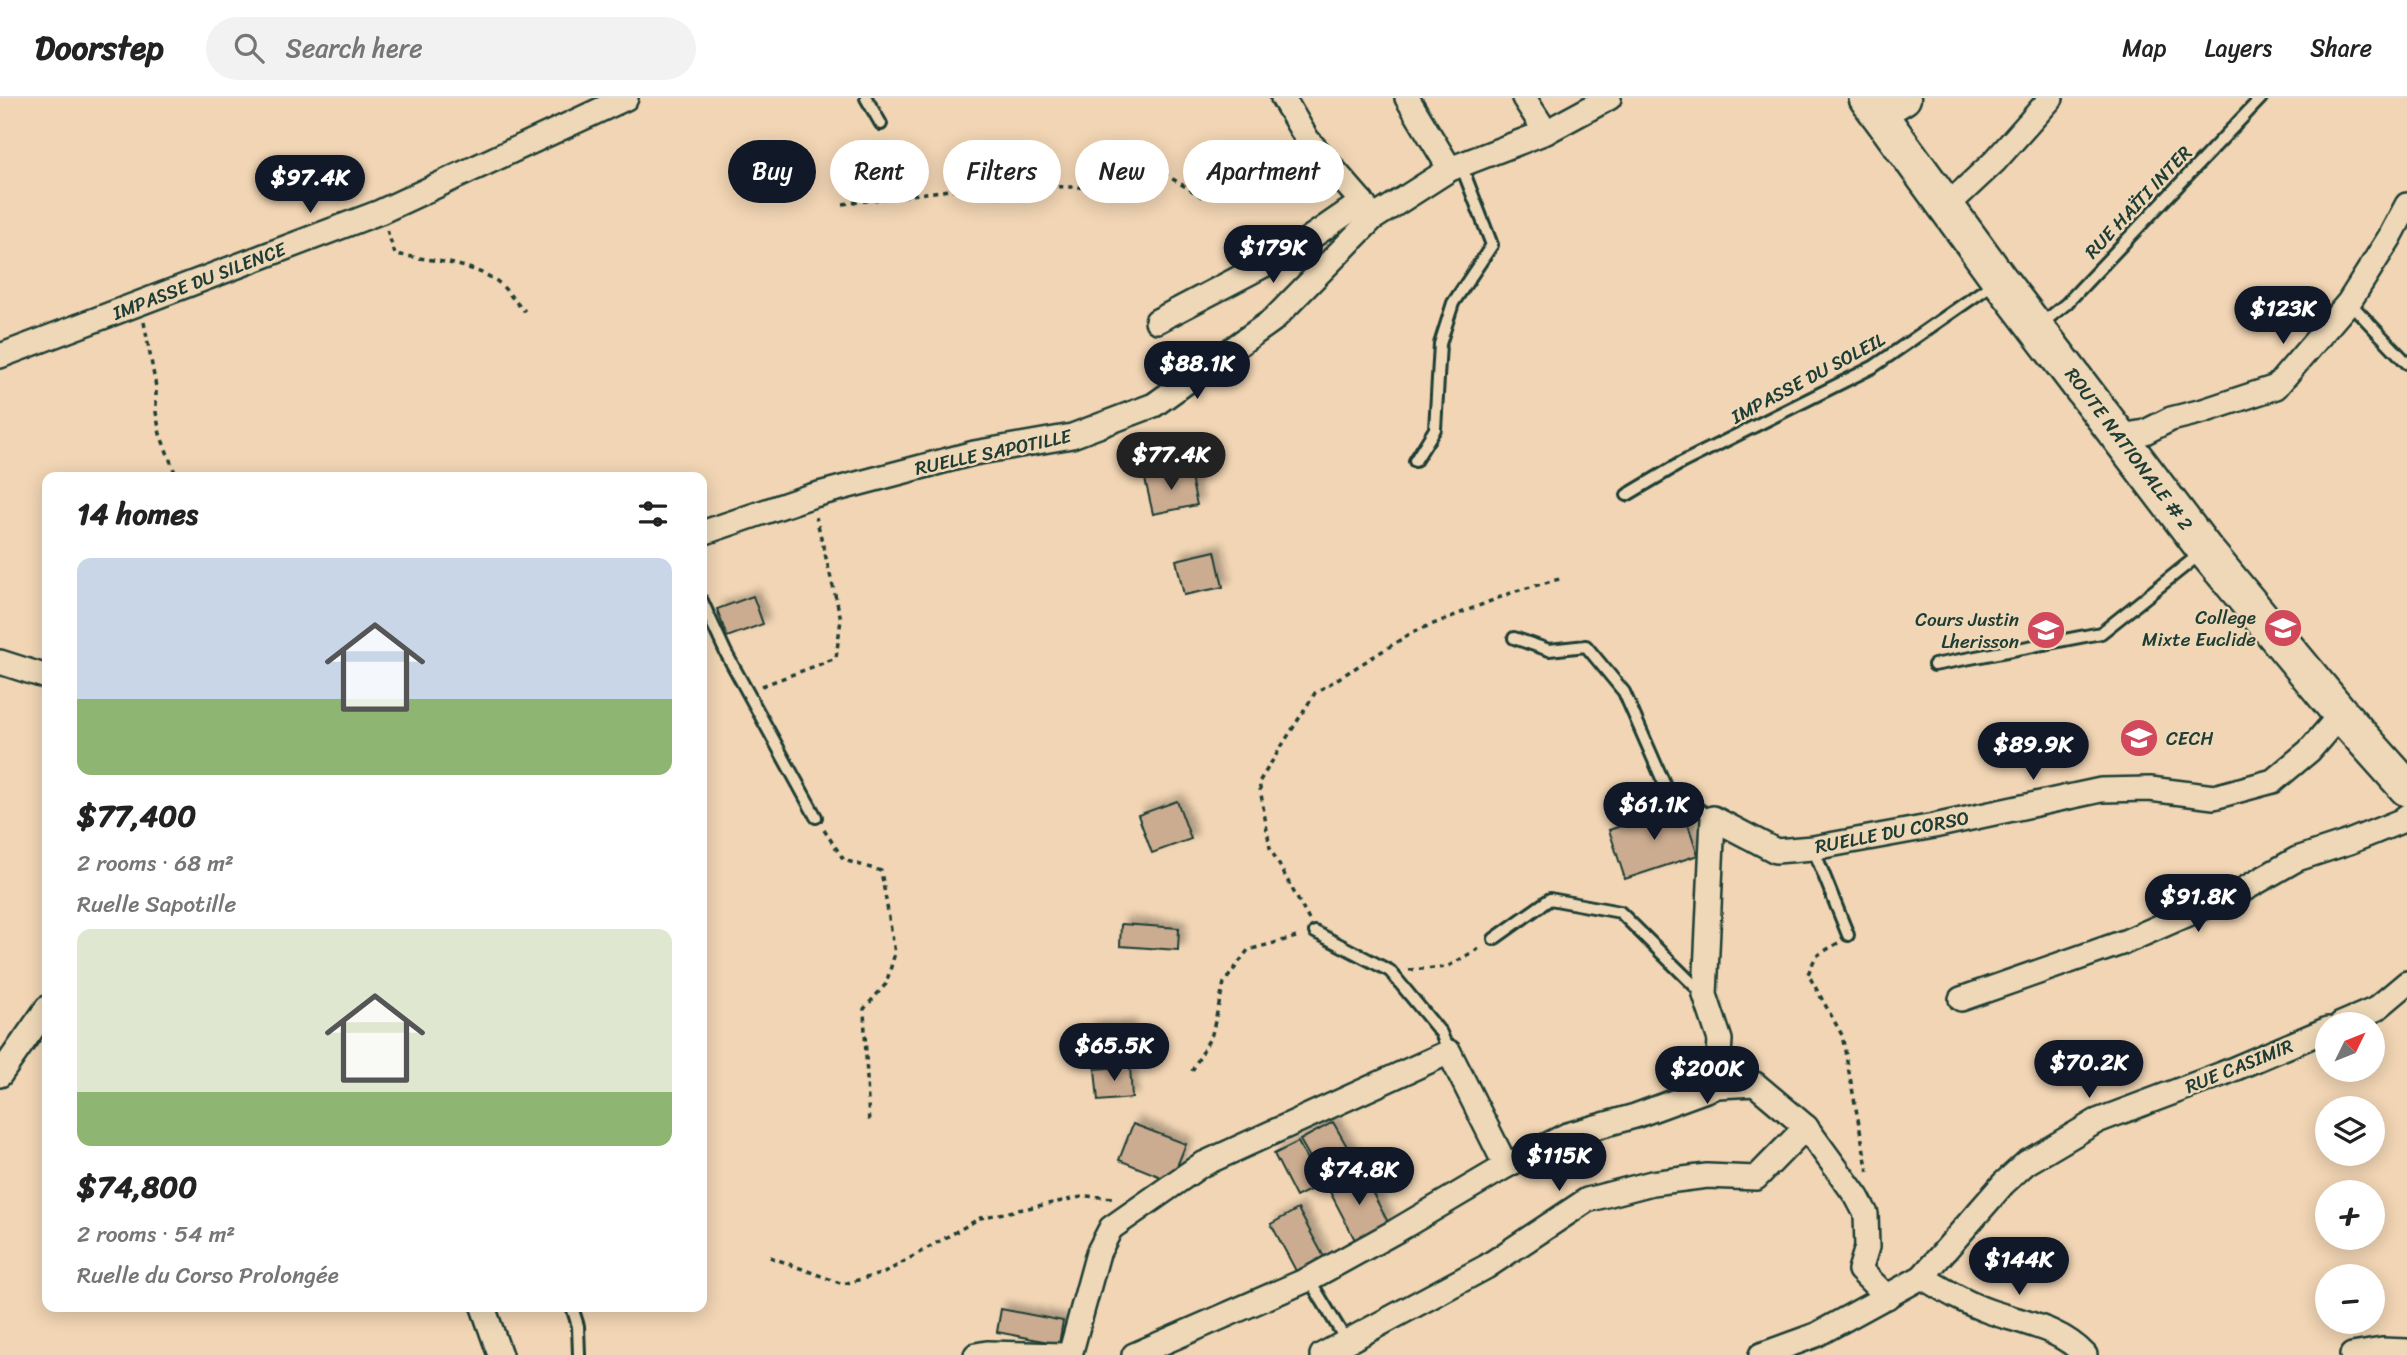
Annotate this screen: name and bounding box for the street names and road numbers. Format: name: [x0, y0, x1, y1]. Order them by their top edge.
street label: RUE HAÏTI INTER: [2076, 137, 2200, 267]
street label: IMPASSE DU SILENCE: [106, 232, 292, 330]
street label: IMPASSE DU SOLEIL: [1724, 323, 1891, 433]
street label: ROUTE NATIONALE # 2: [2056, 360, 2202, 538]
street label: RUELLE SAPOTILLE: [912, 419, 1076, 485]
street label: RUELLE DU CORSO: [1812, 801, 1972, 863]
street label: RUE CASIMIR: [2180, 1029, 2298, 1103]

